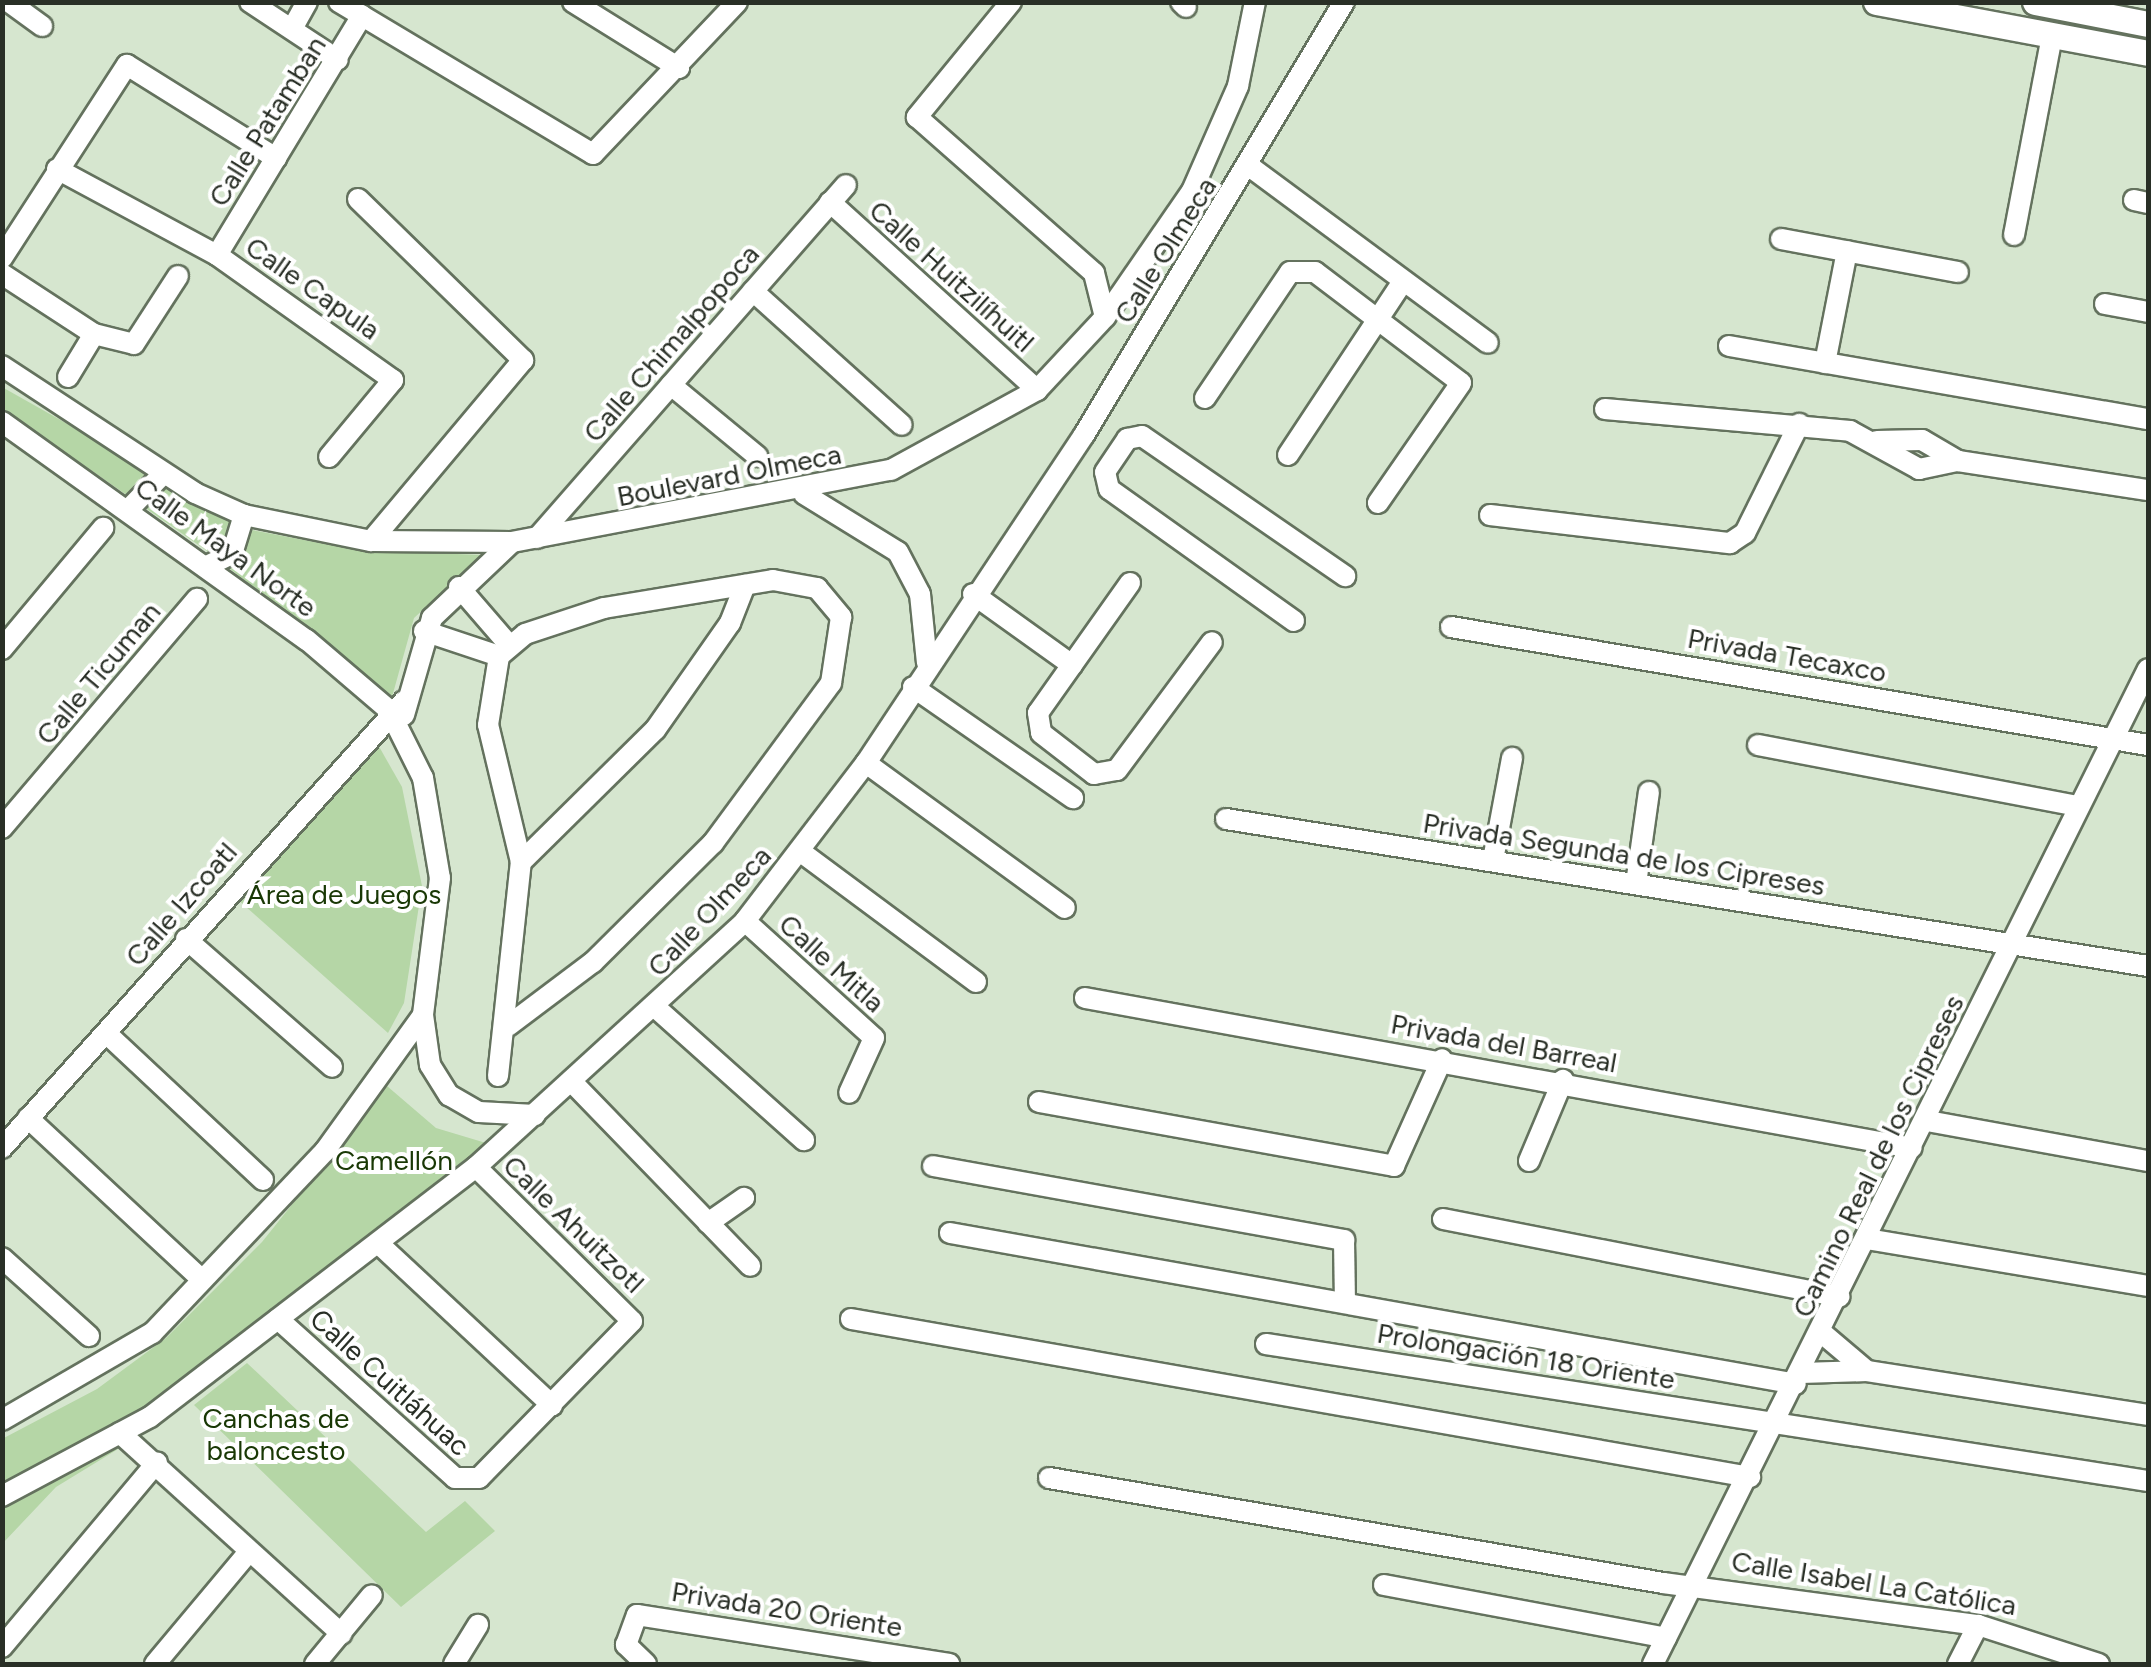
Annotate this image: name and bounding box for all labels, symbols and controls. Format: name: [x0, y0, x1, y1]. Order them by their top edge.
street label: Calle Patamban: [201, 30, 333, 212]
street label: Calle Olmeca: [1107, 171, 1223, 329]
street label: Calle Huitzilíhuitl: [863, 193, 1041, 359]
street label: Calle Capula: [239, 229, 387, 347]
street label: Calle Chimalpopoca: [576, 237, 766, 449]
street label: Boulevard Olmeca: [614, 437, 844, 513]
street label: Calle Maya Norte: [129, 470, 323, 624]
street label: Calle Ticuman: [29, 595, 167, 751]
street label: Privada Tecaxco: [1685, 621, 1889, 689]
street label: Privada Segunda de los Cipreses: [1421, 806, 1827, 902]
street label: Calle Izcoatl: [118, 835, 244, 973]
street label: Calle Olmeca: [640, 839, 778, 983]
park label: Área de Juegos: [247, 877, 441, 911]
street label: Calle Mitla: [772, 907, 892, 1019]
street label: Camino Real de los Cipreses: [1785, 990, 1971, 1322]
street label: Privada del Barreal: [1388, 1007, 1620, 1079]
park label: Camellón: [335, 1143, 453, 1177]
street label: Calle Ahuitzotl: [497, 1148, 651, 1300]
street label: Calle Cuitláhuac: [303, 1302, 477, 1462]
street label: Prolongación 18 Oriente: [1375, 1316, 1677, 1396]
park label: Canchas de baloncesto: [203, 1401, 349, 1467]
street label: Calle Isabel La Católica: [1729, 1544, 2019, 1622]
street label: Privada 20 Oriente: [669, 1574, 905, 1644]

